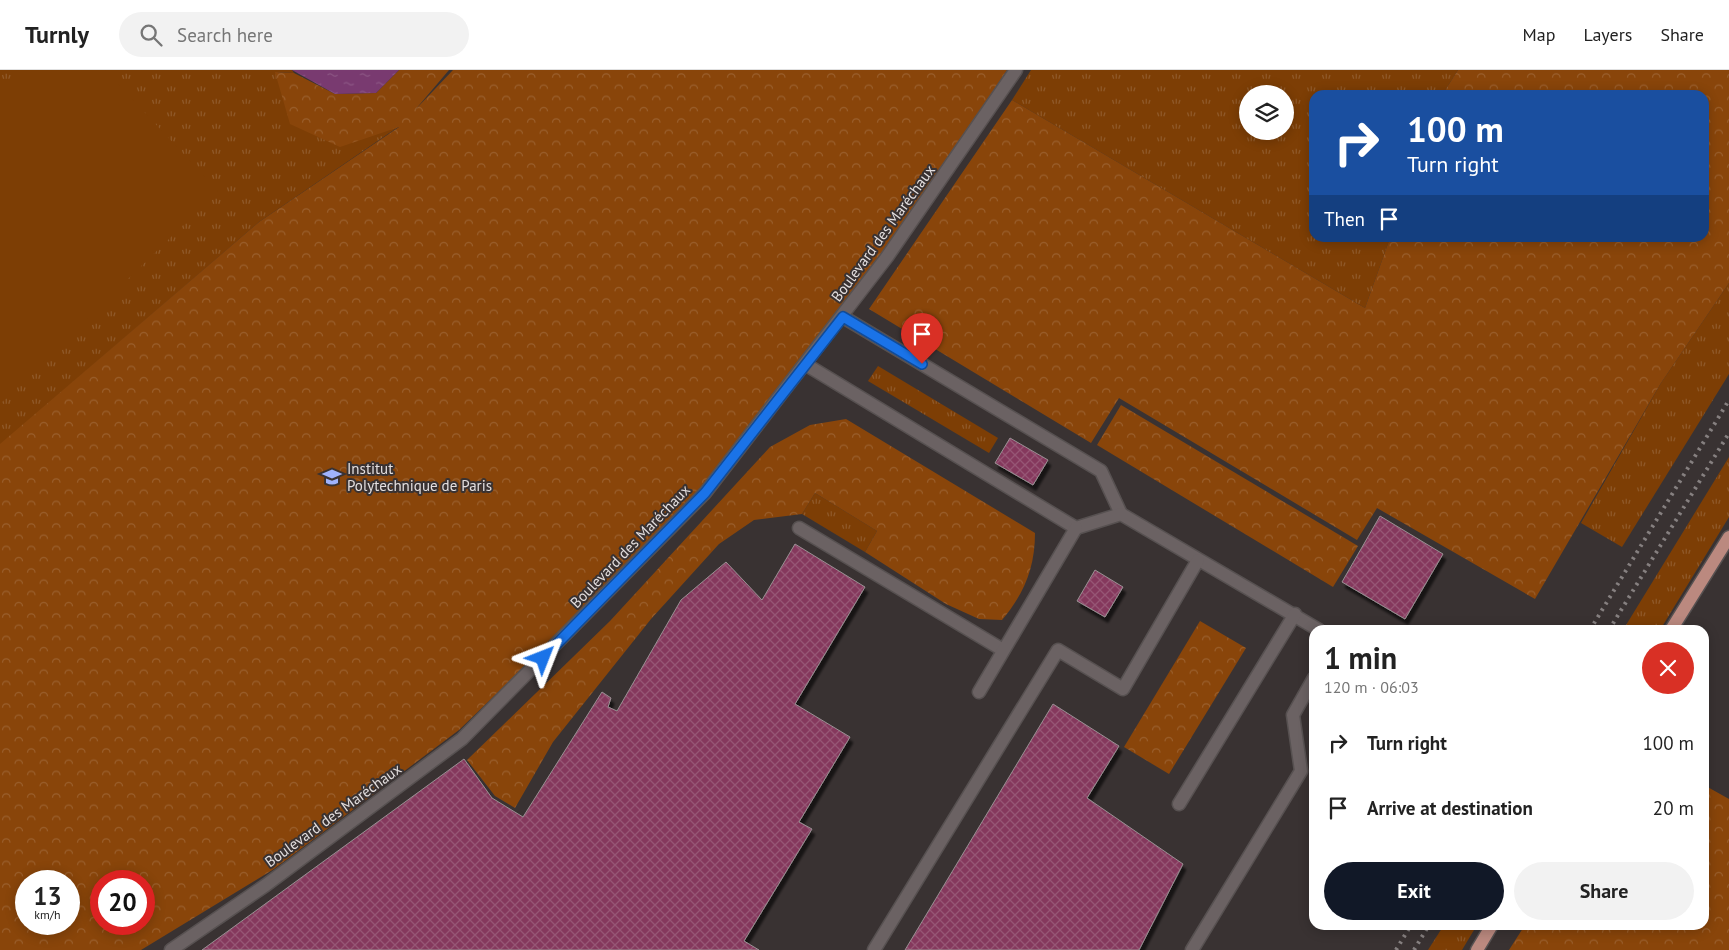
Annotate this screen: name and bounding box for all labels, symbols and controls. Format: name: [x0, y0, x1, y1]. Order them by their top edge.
search box: [119, 12, 469, 57]
text: Turnly: [25, 19, 89, 50]
icon: search: [137, 21, 165, 49]
text: Search here: [177, 23, 273, 47]
text: Map: [1523, 23, 1555, 46]
text: Layers: [1583, 23, 1632, 46]
text: Share: [1660, 23, 1704, 46]
map controls: [1239, 85, 1294, 140]
button: layers: [1239, 85, 1294, 140]
text: 100 m: [1407, 106, 1504, 152]
icon: right: [1324, 110, 1389, 175]
text: Turn right: [1407, 150, 1499, 178]
street label: Boulevard des Maréchaux: [827, 161, 939, 305]
icon: arrive: [1375, 205, 1403, 233]
text: Then: [1324, 207, 1365, 231]
pin: [901, 313, 943, 364]
icon: arrive: [908, 320, 936, 348]
place label: Institut Polytechnique de Paris: [347, 459, 492, 495]
school or university icon: Institut Polytechnique de Paris: [321, 466, 343, 488]
street label: Boulevard des Maréchaux: [566, 480, 694, 612]
position arrow: [516, 631, 568, 683]
text: 1 min: [1324, 638, 1397, 677]
button: close: [1642, 642, 1694, 694]
text: 120 m · 06:03: [1324, 677, 1419, 697]
icon: right: [1324, 729, 1352, 757]
text: Turn right: [1367, 731, 1447, 755]
text: 100 m: [1642, 731, 1694, 755]
street label: Boulevard des Maréchaux: [261, 759, 405, 871]
icon: arrive: [1324, 794, 1352, 822]
text: Arrive at destination: [1367, 796, 1533, 820]
text: 20 m: [1653, 796, 1694, 820]
button: Exit: [1324, 862, 1504, 920]
button: Share: [1514, 862, 1694, 920]
speed limit sign: 20: [90, 870, 155, 935]
text: 13: [33, 880, 62, 912]
text: km/h: [34, 907, 61, 922]

